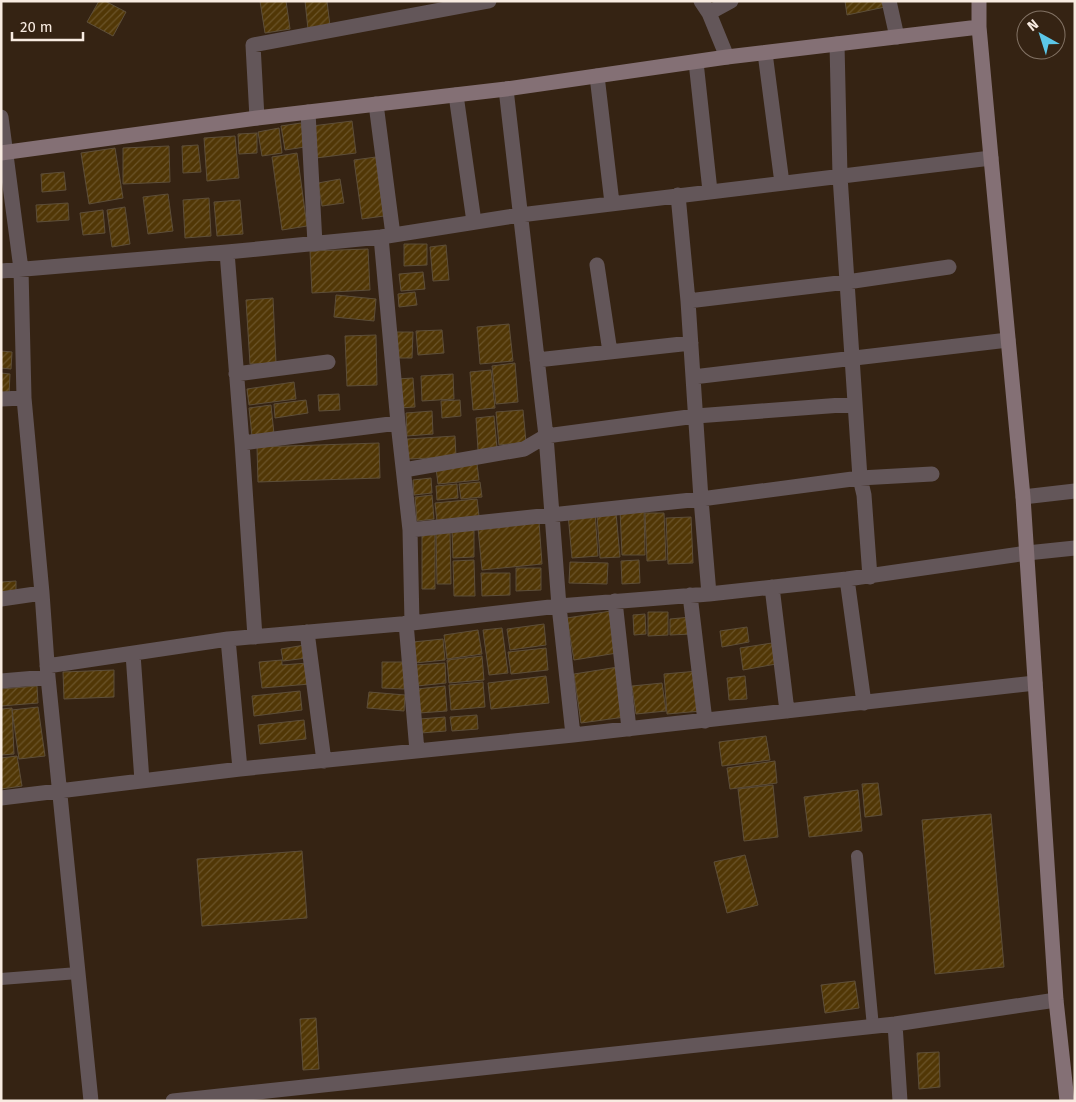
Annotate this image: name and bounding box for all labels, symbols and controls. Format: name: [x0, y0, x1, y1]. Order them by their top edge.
scale bar: [12, 10, 84, 42]
north arrow: [1016, 10, 1066, 60]
text: N: [1024, 16, 1042, 35]
text: 20 m: [20, 18, 53, 36]

